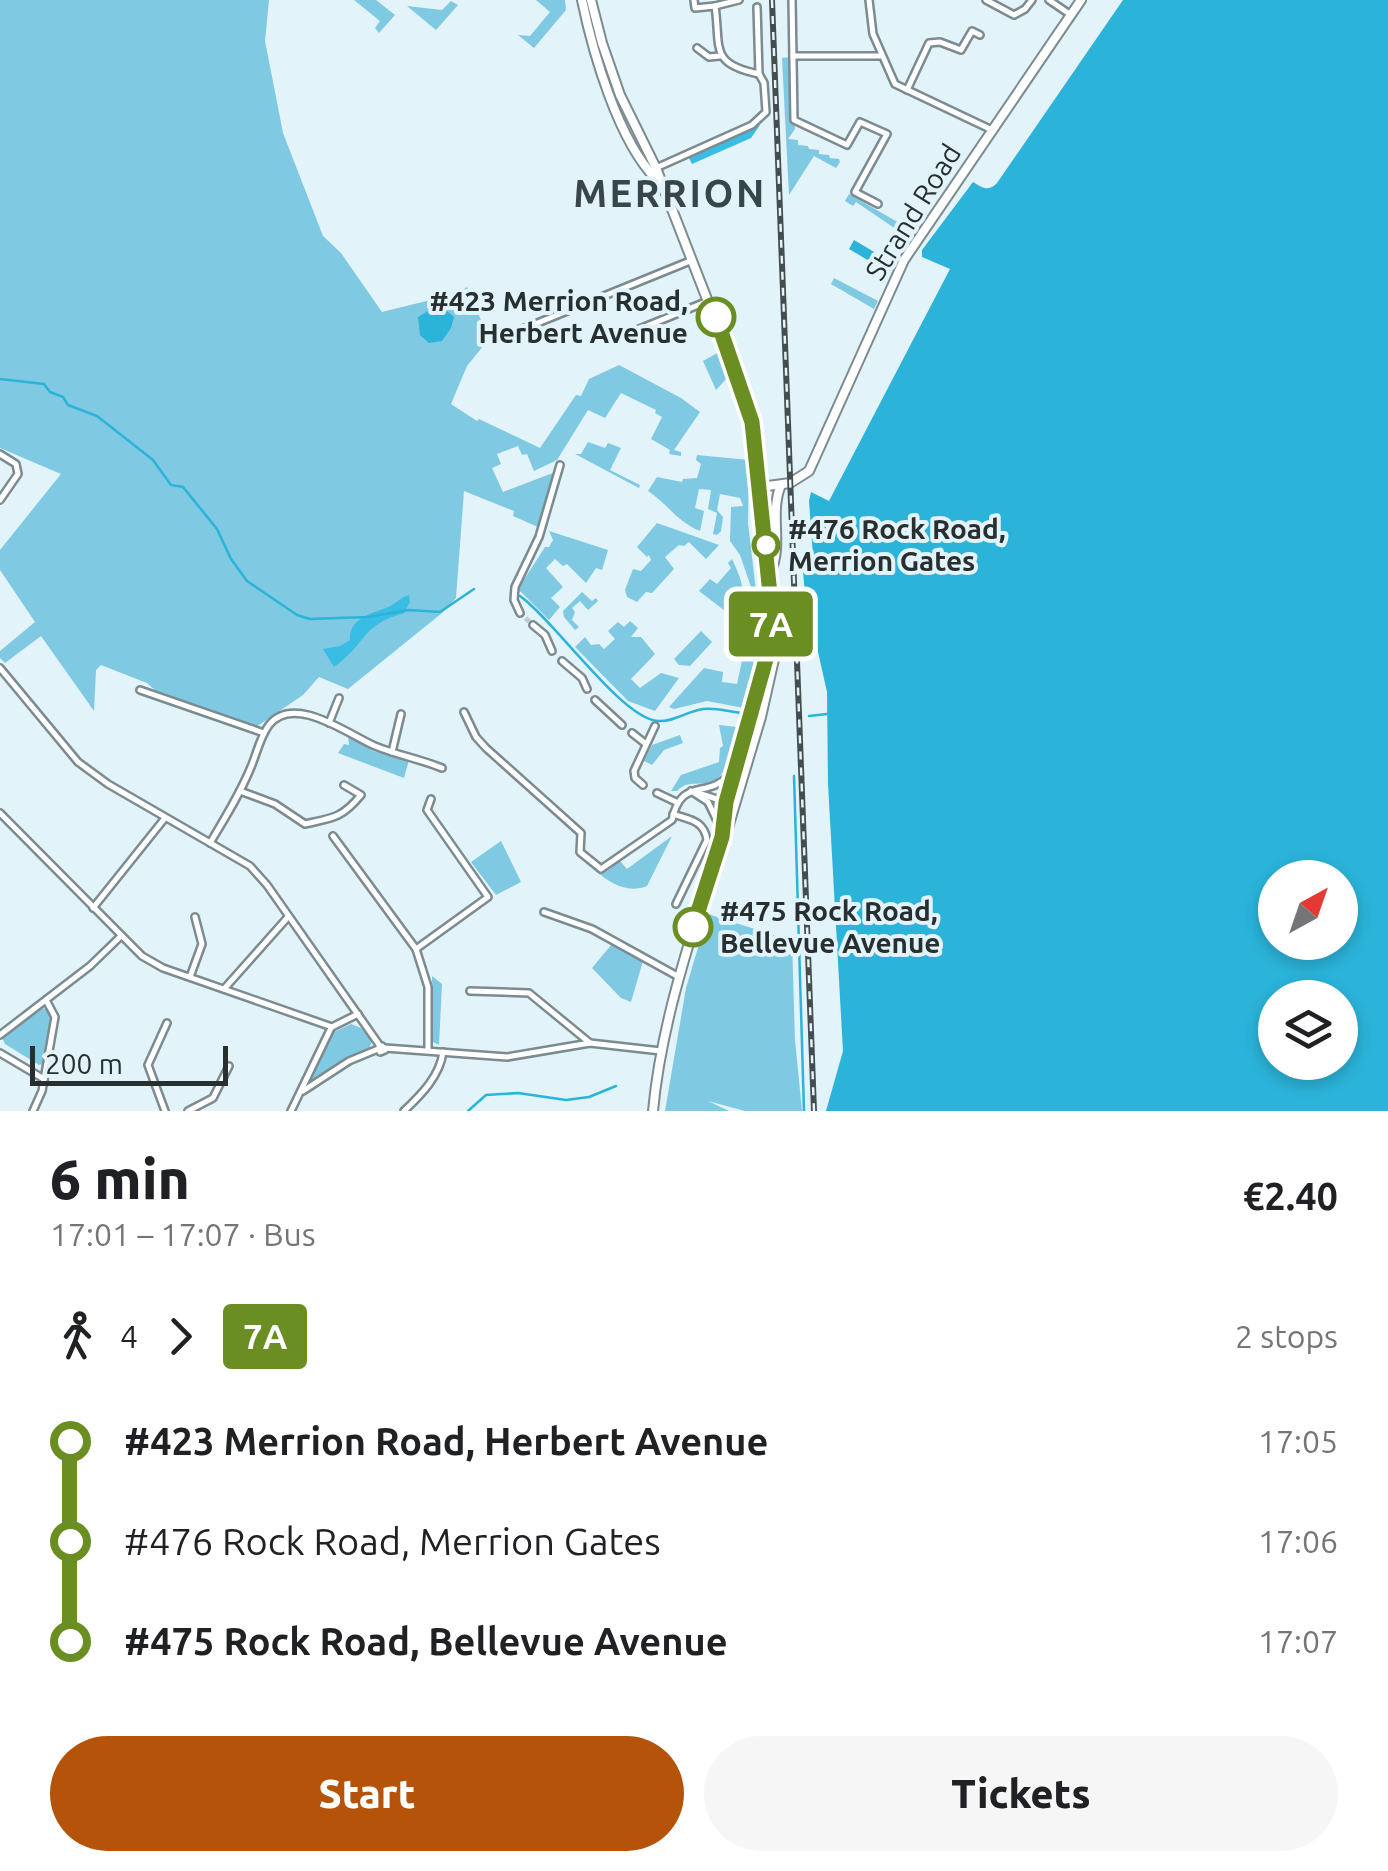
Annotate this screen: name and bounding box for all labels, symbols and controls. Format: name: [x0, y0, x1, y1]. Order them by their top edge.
street label: Strand Road: [859, 138, 967, 285]
district label: MERRION: [573, 172, 767, 214]
place label: #423 Merrion Road, Herbert Avenue: [429, 285, 688, 348]
marker: #423 Merrion Road, Herbert Avenue: [697, 298, 735, 336]
place label: #476 Rock Road, Merrion Gates: [788, 513, 1006, 576]
marker: #476 Rock Road, Merrion Gates: [753, 532, 779, 558]
line badge: 7A: [726, 592, 816, 656]
text: 7A: [749, 604, 793, 644]
north arrow: [1258, 860, 1358, 960]
map controls: [1258, 860, 1358, 1080]
place label: #475 Rock Road, Bellevue Avenue: [720, 895, 940, 958]
marker: #475 Rock Road, Bellevue Avenue: [674, 908, 712, 946]
button: layers: [1258, 980, 1358, 1080]
scale bar: [30, 1041, 228, 1086]
text: 200 m: [45, 1048, 123, 1079]
text: 6 min: [50, 1148, 190, 1209]
text: €2.40: [1243, 1175, 1338, 1217]
text: 17:01 – 17:07 · Bus: [50, 1216, 316, 1252]
icon: walk: [50, 1309, 105, 1364]
icon: forward: [153, 1309, 208, 1364]
text: 7A: [243, 1316, 287, 1356]
text: 4: [120, 1318, 138, 1354]
text: 2 stops: [1235, 1318, 1338, 1354]
text: #423 Merrion Road, Herbert Avenue: [124, 1420, 768, 1462]
text: 17:05: [1258, 1423, 1338, 1459]
text: #476 Rock Road, Merrion Gates: [124, 1520, 661, 1562]
text: 17:06: [1258, 1523, 1338, 1559]
text: #475 Rock Road, Bellevue Avenue: [124, 1620, 728, 1662]
text: 17:07: [1258, 1623, 1338, 1659]
button: Start: [50, 1736, 684, 1851]
button: Tickets: [704, 1736, 1338, 1851]

